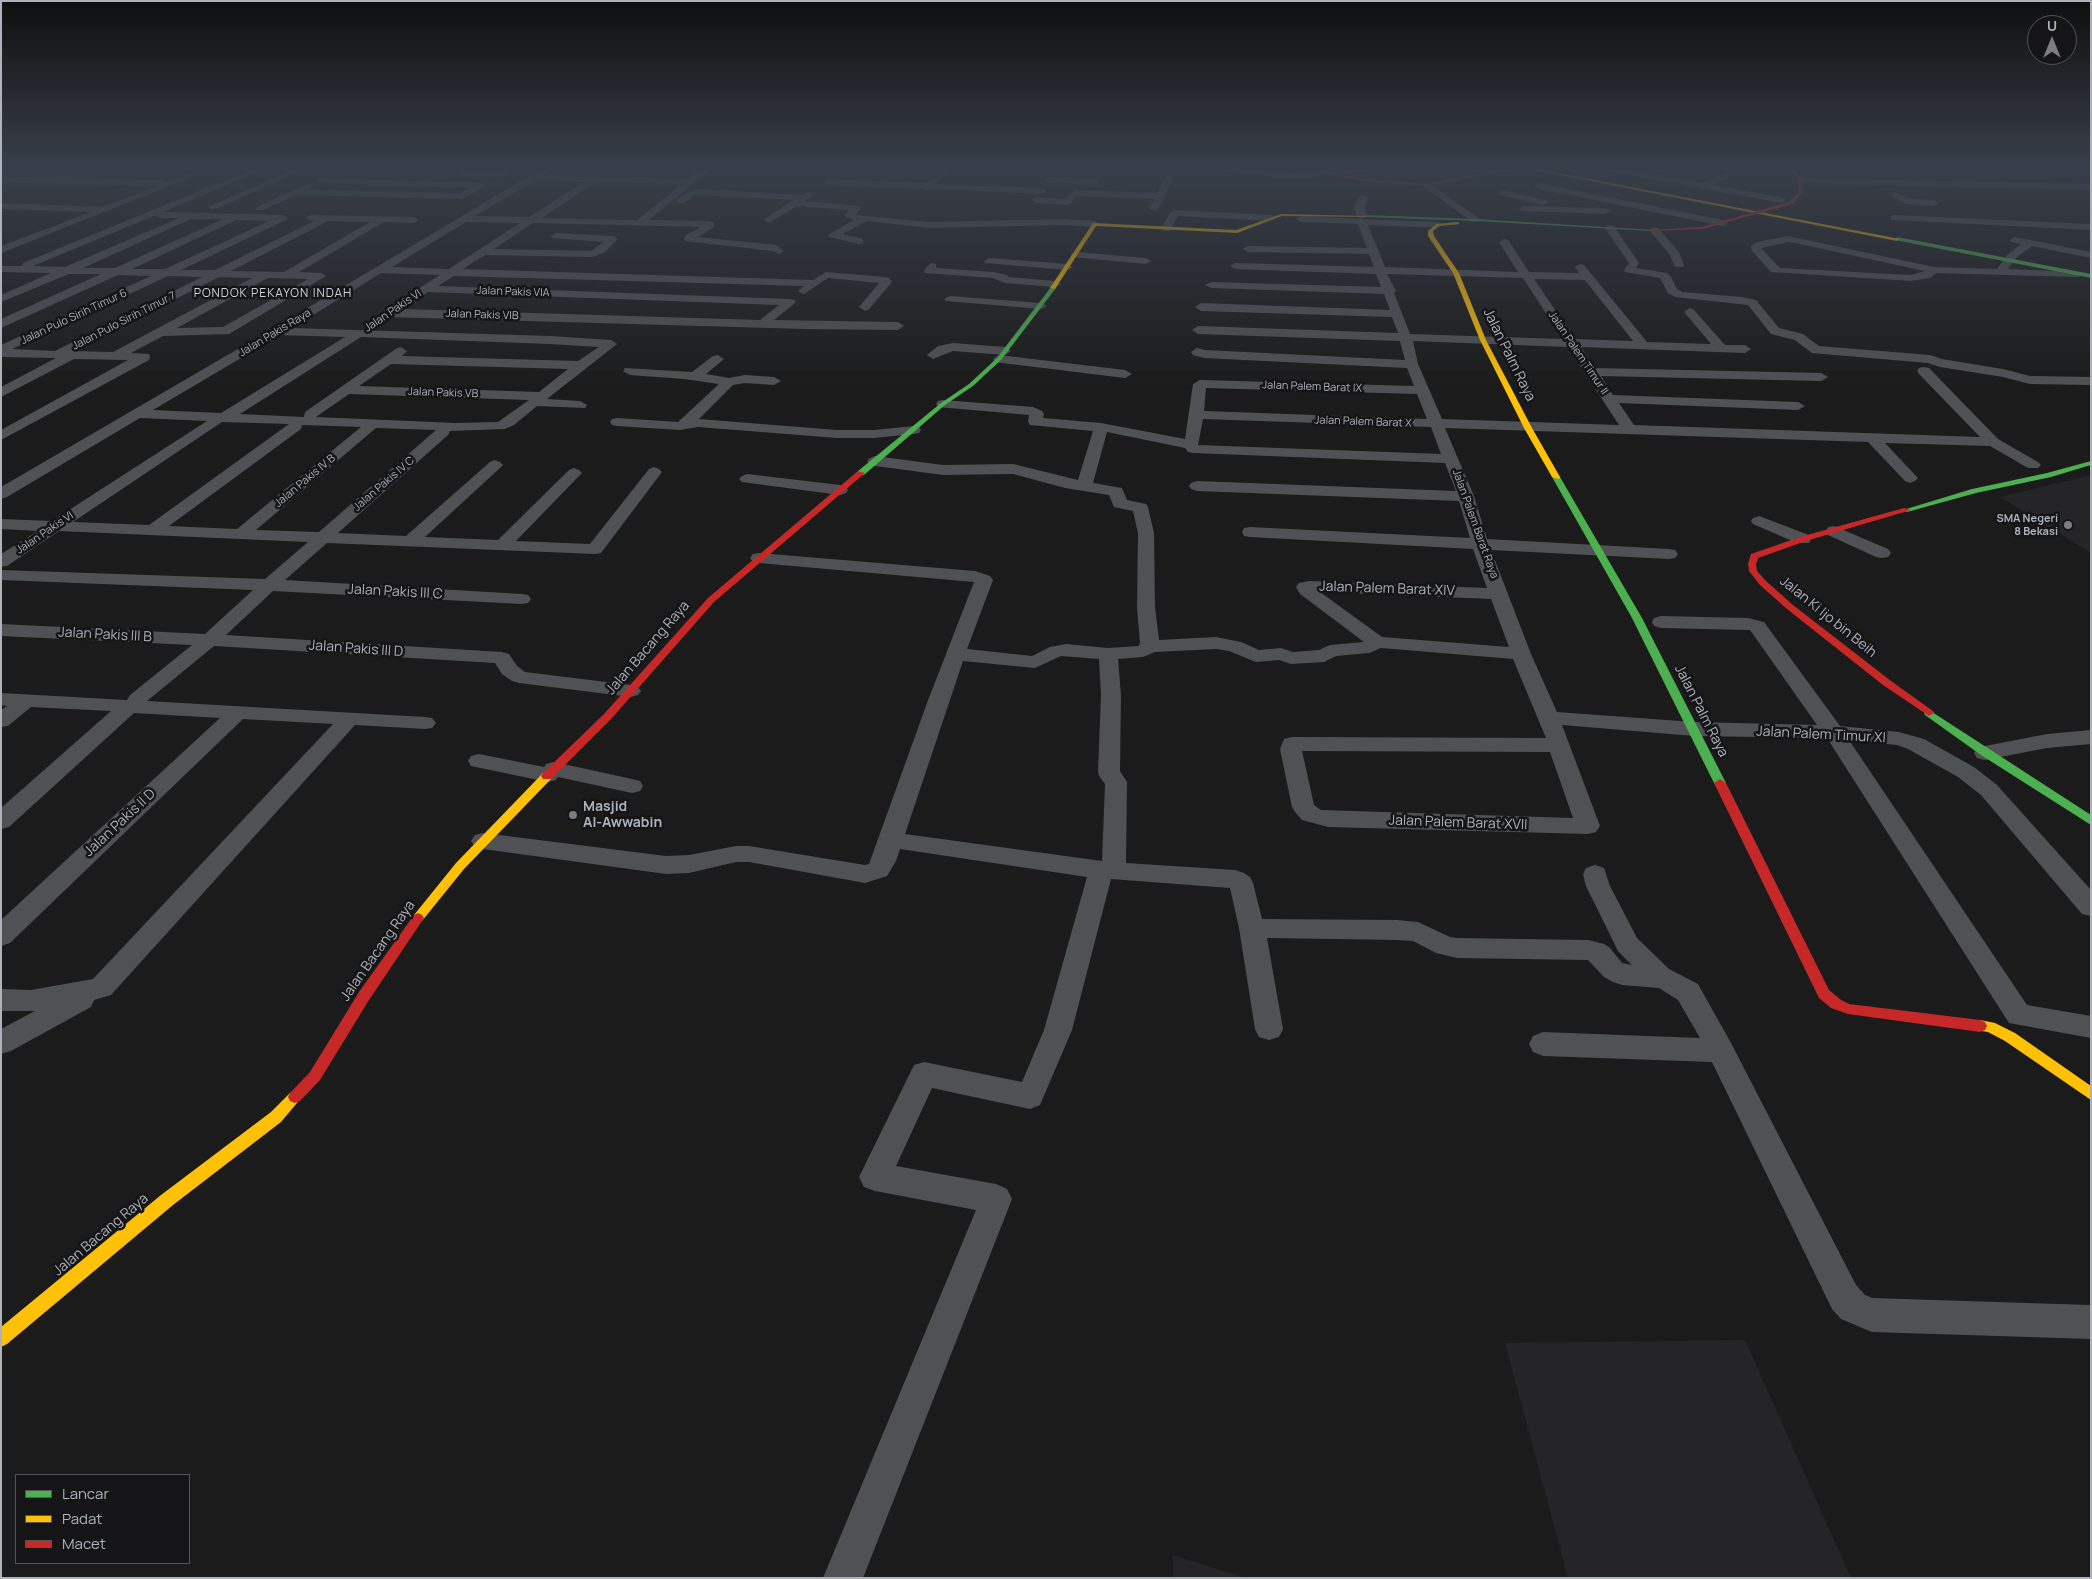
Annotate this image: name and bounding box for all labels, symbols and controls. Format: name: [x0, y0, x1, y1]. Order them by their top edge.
north arrow: [2027, 15, 2077, 65]
text: U: [2047, 16, 2057, 35]
street label: Jalan Pakis VIA: [476, 284, 550, 300]
street label: Jalan Pulo Sirih Timur 6: [19, 287, 129, 347]
district label: PONDOK PEKAYON INDAH: [191, 287, 355, 301]
street label: Jalan Pakis VI: [362, 287, 424, 335]
street label: Jalan Pulo Sirih Timur 7: [70, 289, 178, 353]
street label: Jalan Pakis Raya: [237, 306, 313, 360]
street label: Jalan Palm Raya: [1479, 306, 1539, 404]
street label: Jalan Pakis VIB: [445, 307, 519, 323]
street label: Jalan Palem Timur II: [1545, 309, 1611, 397]
street label: Jalan Palem Barat IX: [1262, 379, 1362, 395]
street label: Jalan Pakis VB: [408, 385, 478, 401]
street label: Jalan Palem Barat X: [1314, 414, 1412, 430]
street label: Jalan Pakis IV B: [272, 452, 338, 510]
street label: Jalan Pakis IV C: [351, 454, 417, 514]
street label: Jalan Palem Barat Raya: [1449, 468, 1501, 580]
street label: Jalan Pakis VI: [14, 509, 76, 557]
place label: SMA Negeri 8 Bekasi: [1996, 512, 2058, 538]
marker: SMA Negeri 8 Bekasi: [2062, 519, 2074, 531]
street label: Jalan Ki Ijo bin Beih: [1776, 573, 1880, 661]
street label: Jalan Palem Barat XIV: [1319, 578, 1455, 600]
street label: Jalan Pakis III C: [347, 581, 443, 603]
street label: Jalan Bacang Raya: [603, 598, 693, 698]
street label: Jalan Pakis III B: [58, 624, 152, 646]
street label: Jalan Pakis III D: [308, 637, 404, 661]
street label: Jalan Palm Raya: [1671, 662, 1731, 760]
street label: Jalan Palem Timur XI: [1756, 723, 1886, 747]
street label: Jalan Pakis II D: [81, 786, 159, 860]
place label: Masjid Al-Awwabin: [583, 799, 662, 832]
marker: Masjid Al-Awwabin: [567, 809, 579, 821]
street label: Jalan Palem Barat XVII: [1388, 812, 1528, 834]
street label: Jalan Bacang Raya: [337, 898, 419, 1004]
street label: Jalan Bacang Raya: [50, 1190, 152, 1280]
legend: [15, 1474, 190, 1564]
text: Lancar: [62, 1483, 109, 1504]
text: Padat: [62, 1508, 102, 1529]
text: Macet: [62, 1533, 106, 1554]

